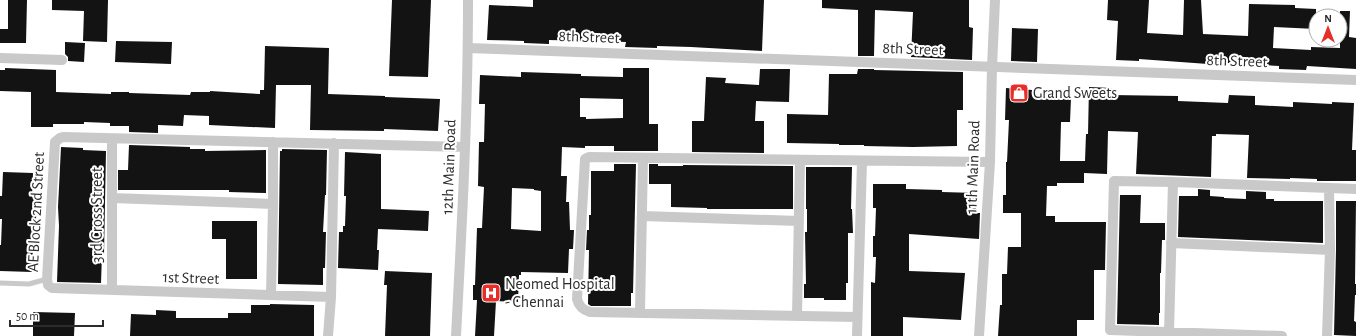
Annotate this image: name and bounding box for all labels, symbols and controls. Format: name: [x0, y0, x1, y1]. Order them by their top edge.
north arrow: [1308, 8, 1348, 48]
text: N: [1324, 13, 1332, 24]
street label: 8th Street: [558, 28, 620, 46]
street label: 8th Street: [882, 40, 944, 58]
street label: 8th Street: [1206, 52, 1268, 70]
shop icon: Grand Sweets: [1008, 82, 1030, 104]
place label: Grand Sweets: [1033, 85, 1117, 101]
street label: 12th Main Road: [439, 119, 459, 215]
street label: 11th Main Road: [963, 120, 983, 214]
street label: AE Block 2nd Street: [25, 152, 47, 272]
street label: 3rd Cross Street: [89, 167, 105, 263]
street label: 1st Street: [162, 269, 220, 287]
place label: Neomed Hospital - Chennai: [505, 276, 615, 310]
hospital icon: Neomed Hospital - Chennai: [480, 282, 502, 304]
scale bar: [10, 302, 103, 328]
text: 50 m: [16, 310, 39, 322]

